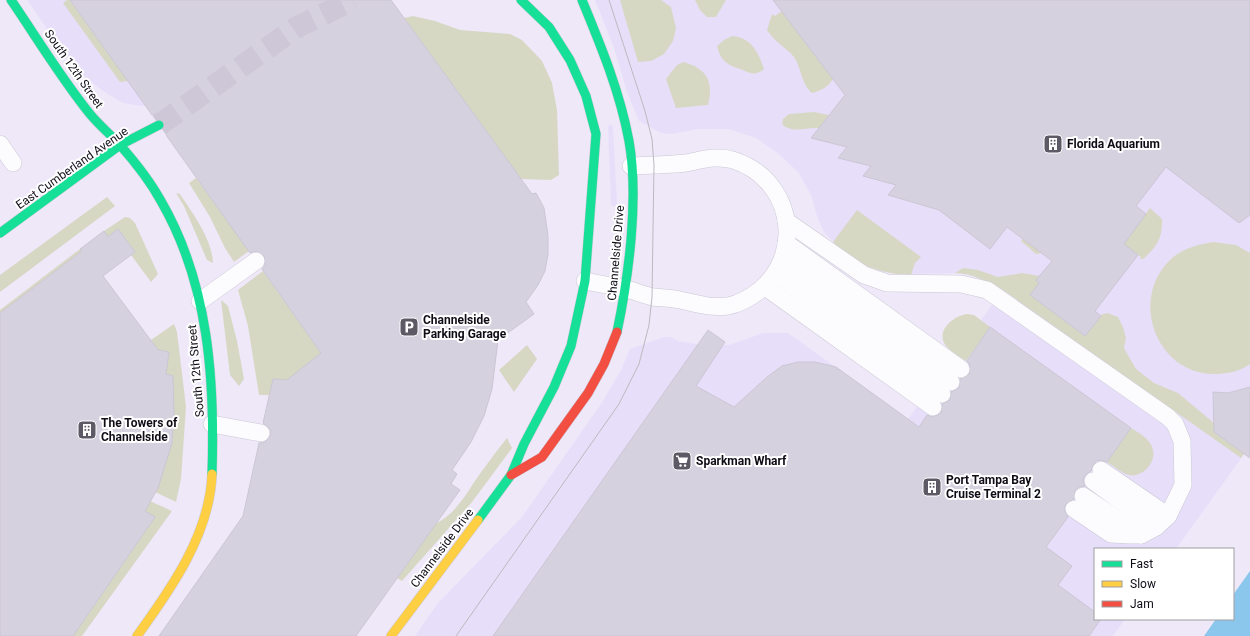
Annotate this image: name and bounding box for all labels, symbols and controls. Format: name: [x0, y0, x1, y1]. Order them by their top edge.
street label: South 12th Street: [42, 27, 106, 111]
street label: East Cumberland Avenue: [13, 124, 131, 212]
building icon: Florida Aquarium: [1042, 133, 1064, 155]
place label: Florida Aquarium: [1067, 137, 1160, 151]
street label: Channelside Drive: [605, 205, 627, 301]
place label: Channelside Parking Garage: [423, 313, 507, 341]
parking icon: Channelside Parking Garage: [398, 316, 420, 338]
street label: South 12th Street: [185, 324, 207, 418]
place label: The Towers of Channelside: [101, 416, 178, 444]
building icon: The Towers of Channelside: [76, 419, 98, 441]
supermarket icon: Sparkman Wharf: [671, 450, 693, 472]
place label: Sparkman Wharf: [696, 454, 787, 468]
place label: Port Tampa Bay Cruise Terminal 2: [946, 473, 1041, 501]
building icon: Port Tampa Bay Cruise Terminal 2: [921, 476, 943, 498]
street label: Channelside Drive: [408, 506, 476, 590]
legend: [1094, 548, 1234, 620]
text: Fast: [1130, 557, 1153, 571]
text: Slow: [1130, 577, 1156, 591]
text: Jam: [1130, 597, 1154, 611]

